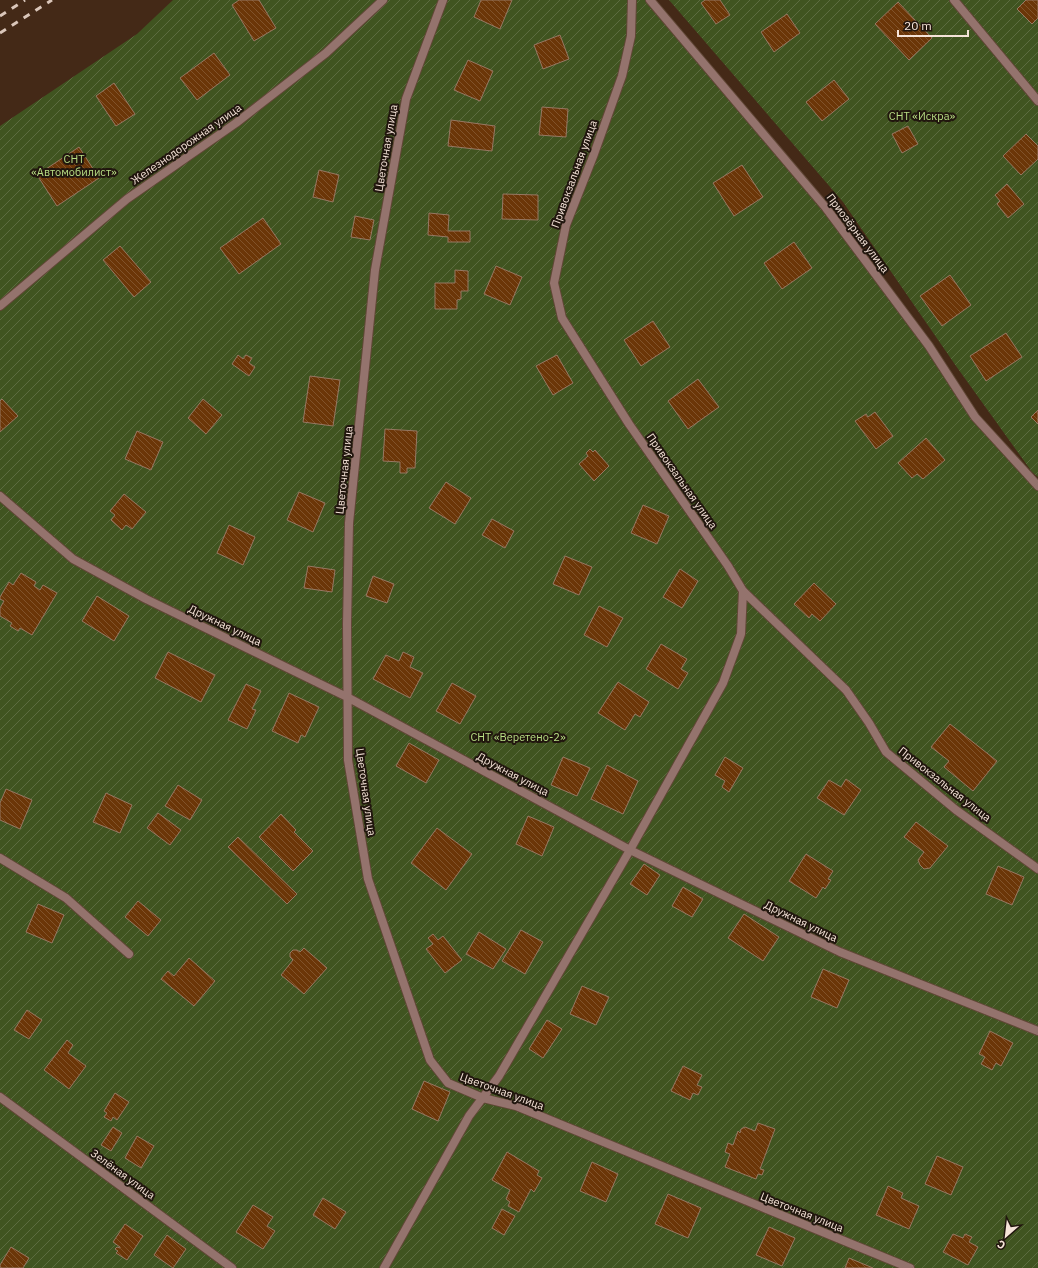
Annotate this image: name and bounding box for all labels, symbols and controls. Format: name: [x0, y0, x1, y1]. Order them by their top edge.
scale bar: [898, 12, 968, 38]
text: 20 m: [904, 18, 932, 33]
street label: Железнодорожная улица: [128, 100, 244, 188]
street label: Цветочная улица: [371, 103, 401, 193]
park label: СНТ «Искра»: [889, 109, 956, 123]
street label: Привокзальная улица: [548, 118, 600, 230]
park label: СНТ «Автомобилист»: [31, 152, 117, 179]
street label: Приозёрная улица: [824, 191, 892, 276]
street label: Цветочная улица: [332, 425, 356, 515]
street label: Привокзальная улица: [644, 431, 720, 532]
street label: Дружная улица: [186, 601, 264, 649]
park label: СНТ «Веретено-2»: [470, 730, 566, 744]
street label: Привокзальная улица: [896, 744, 994, 824]
street label: Цветочная улица: [353, 747, 379, 837]
street label: Дружная улица: [475, 749, 552, 799]
street label: Дружная улица: [762, 897, 840, 945]
street label: Цветочная улица: [458, 1069, 546, 1113]
street label: Зелёная улица: [88, 1146, 158, 1202]
street label: Цветочная улица: [758, 1189, 846, 1235]
north arrow: [986, 1216, 1026, 1256]
text: С: [995, 1237, 1008, 1253]

